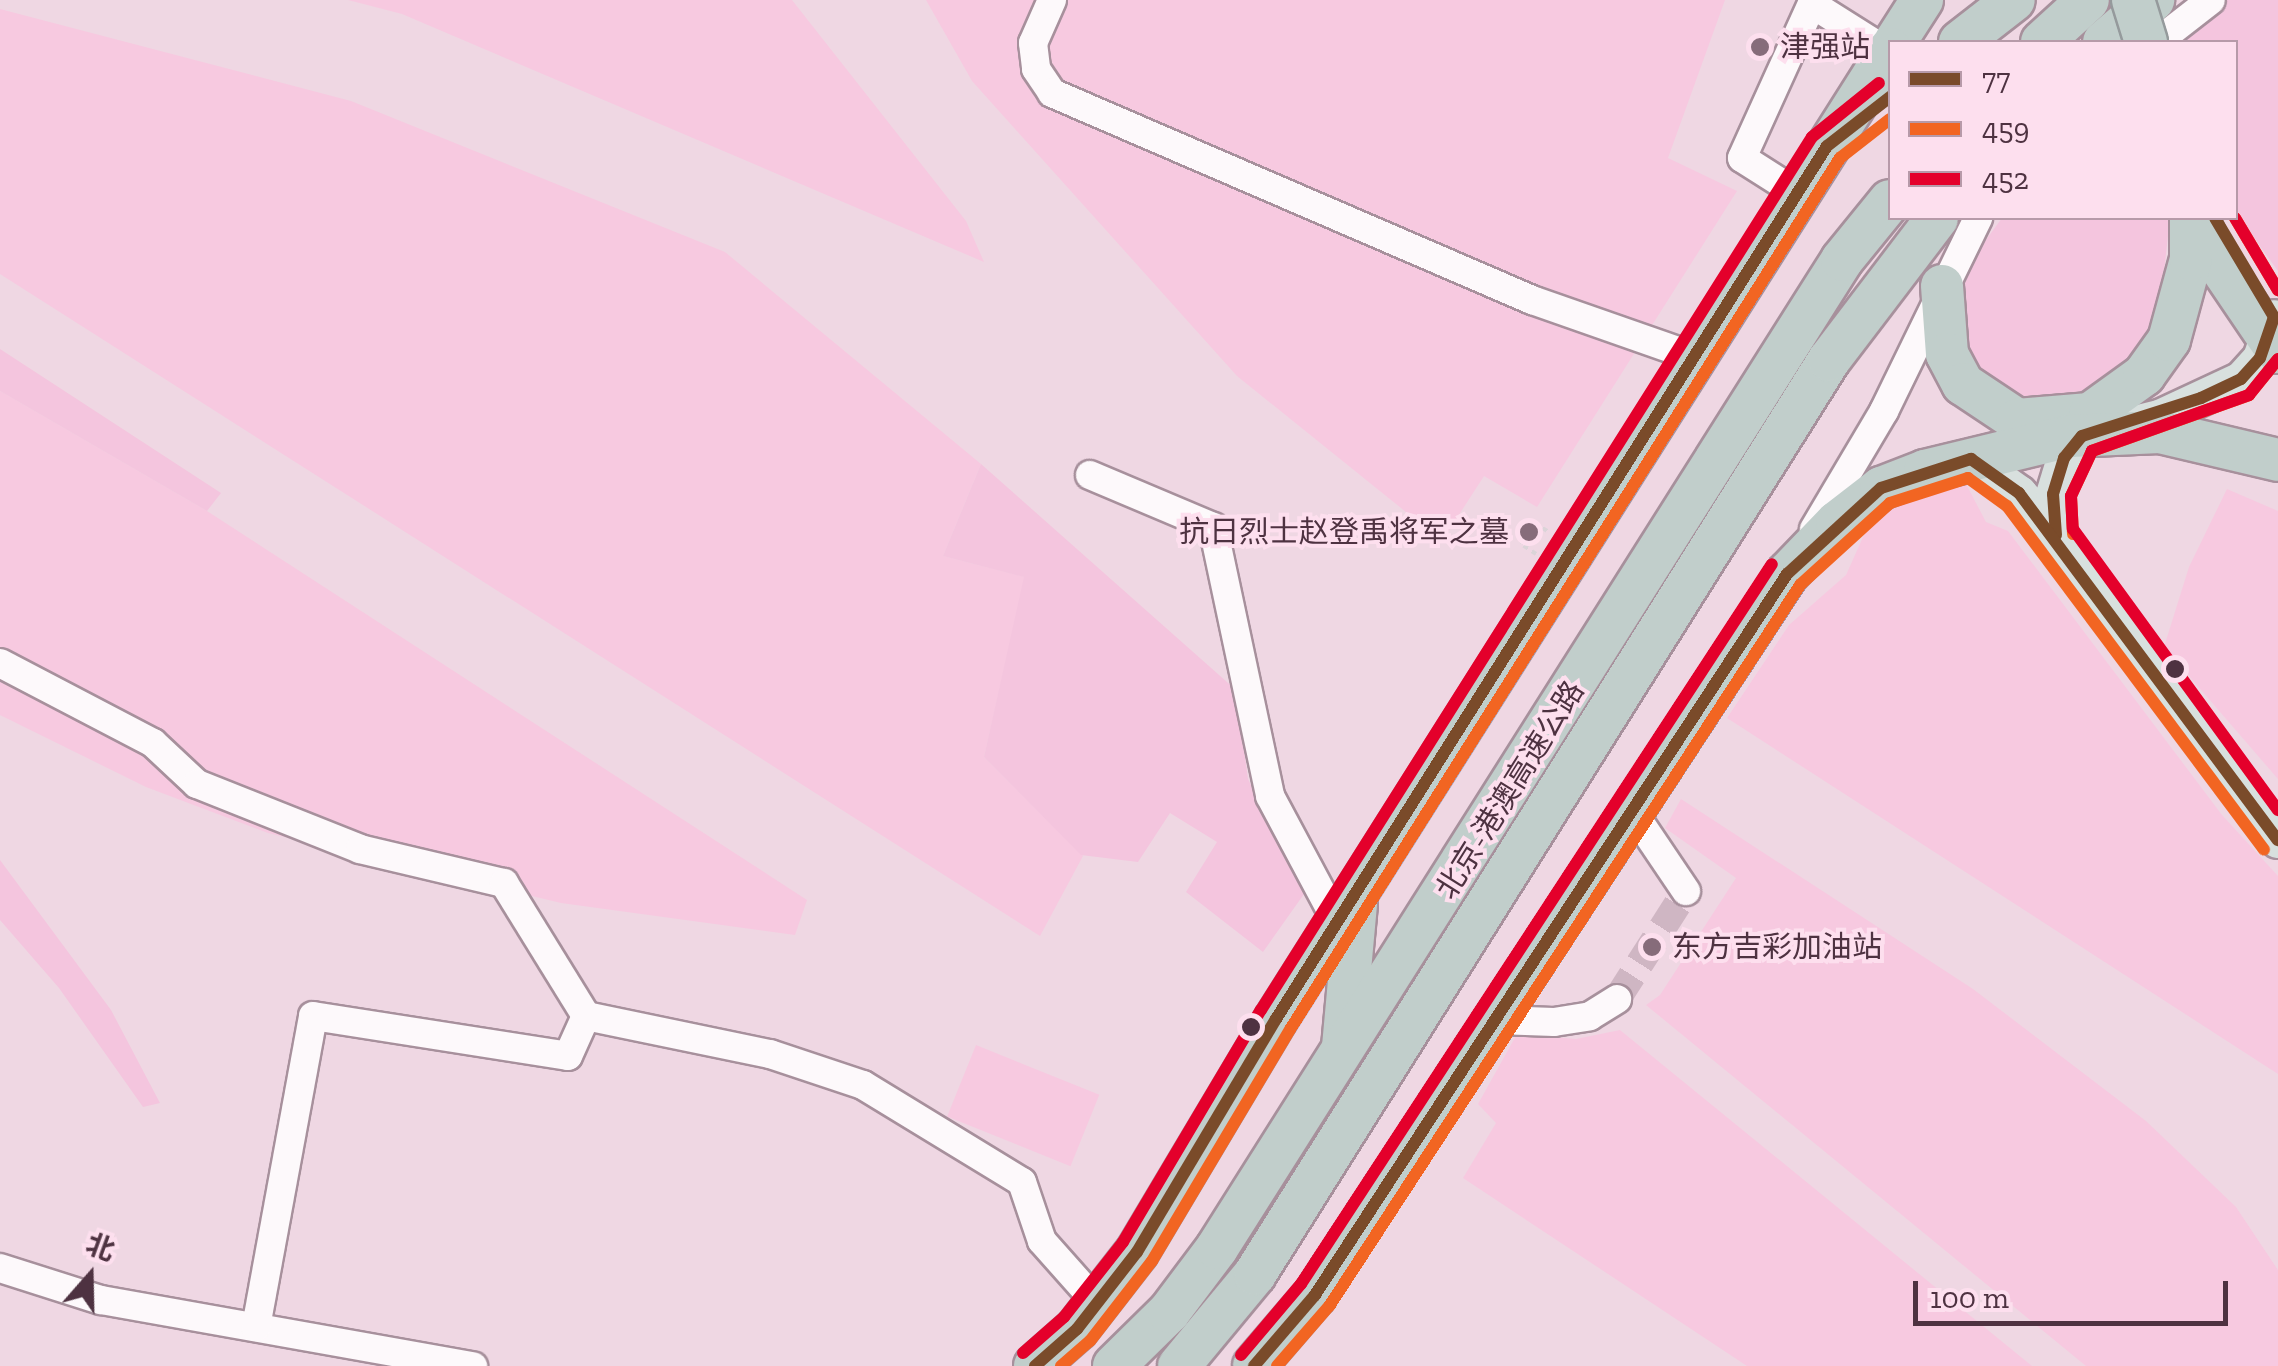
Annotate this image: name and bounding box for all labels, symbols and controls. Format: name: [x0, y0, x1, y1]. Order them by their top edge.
place label: 津强站: [1780, 29, 1870, 65]
marker: 津强站: [1749, 36, 1771, 58]
legend: [1888, 40, 2238, 220]
text: 77: [1982, 61, 2010, 97]
text: 459: [1982, 111, 2029, 147]
text: 452: [1982, 161, 2029, 197]
place label: 抗日烈士赵登禹将军之墓: [1179, 514, 1509, 550]
marker: 抗日烈士赵登禹将军之墓: [1518, 521, 1540, 543]
unlabelled marker: [2165, 659, 2185, 679]
street label: 北京-港澳高速公路: [1428, 674, 1592, 906]
place label: 东方吉彩加油站: [1672, 929, 1882, 965]
marker: 东方吉彩加油站: [1641, 936, 1663, 958]
unlabelled marker: [1241, 1017, 1261, 1037]
north arrow: [40, 1226, 140, 1326]
text: 北: [82, 1227, 119, 1268]
scale bar: [1918, 1261, 2233, 1323]
text: 100 m: [1930, 1280, 2009, 1316]

